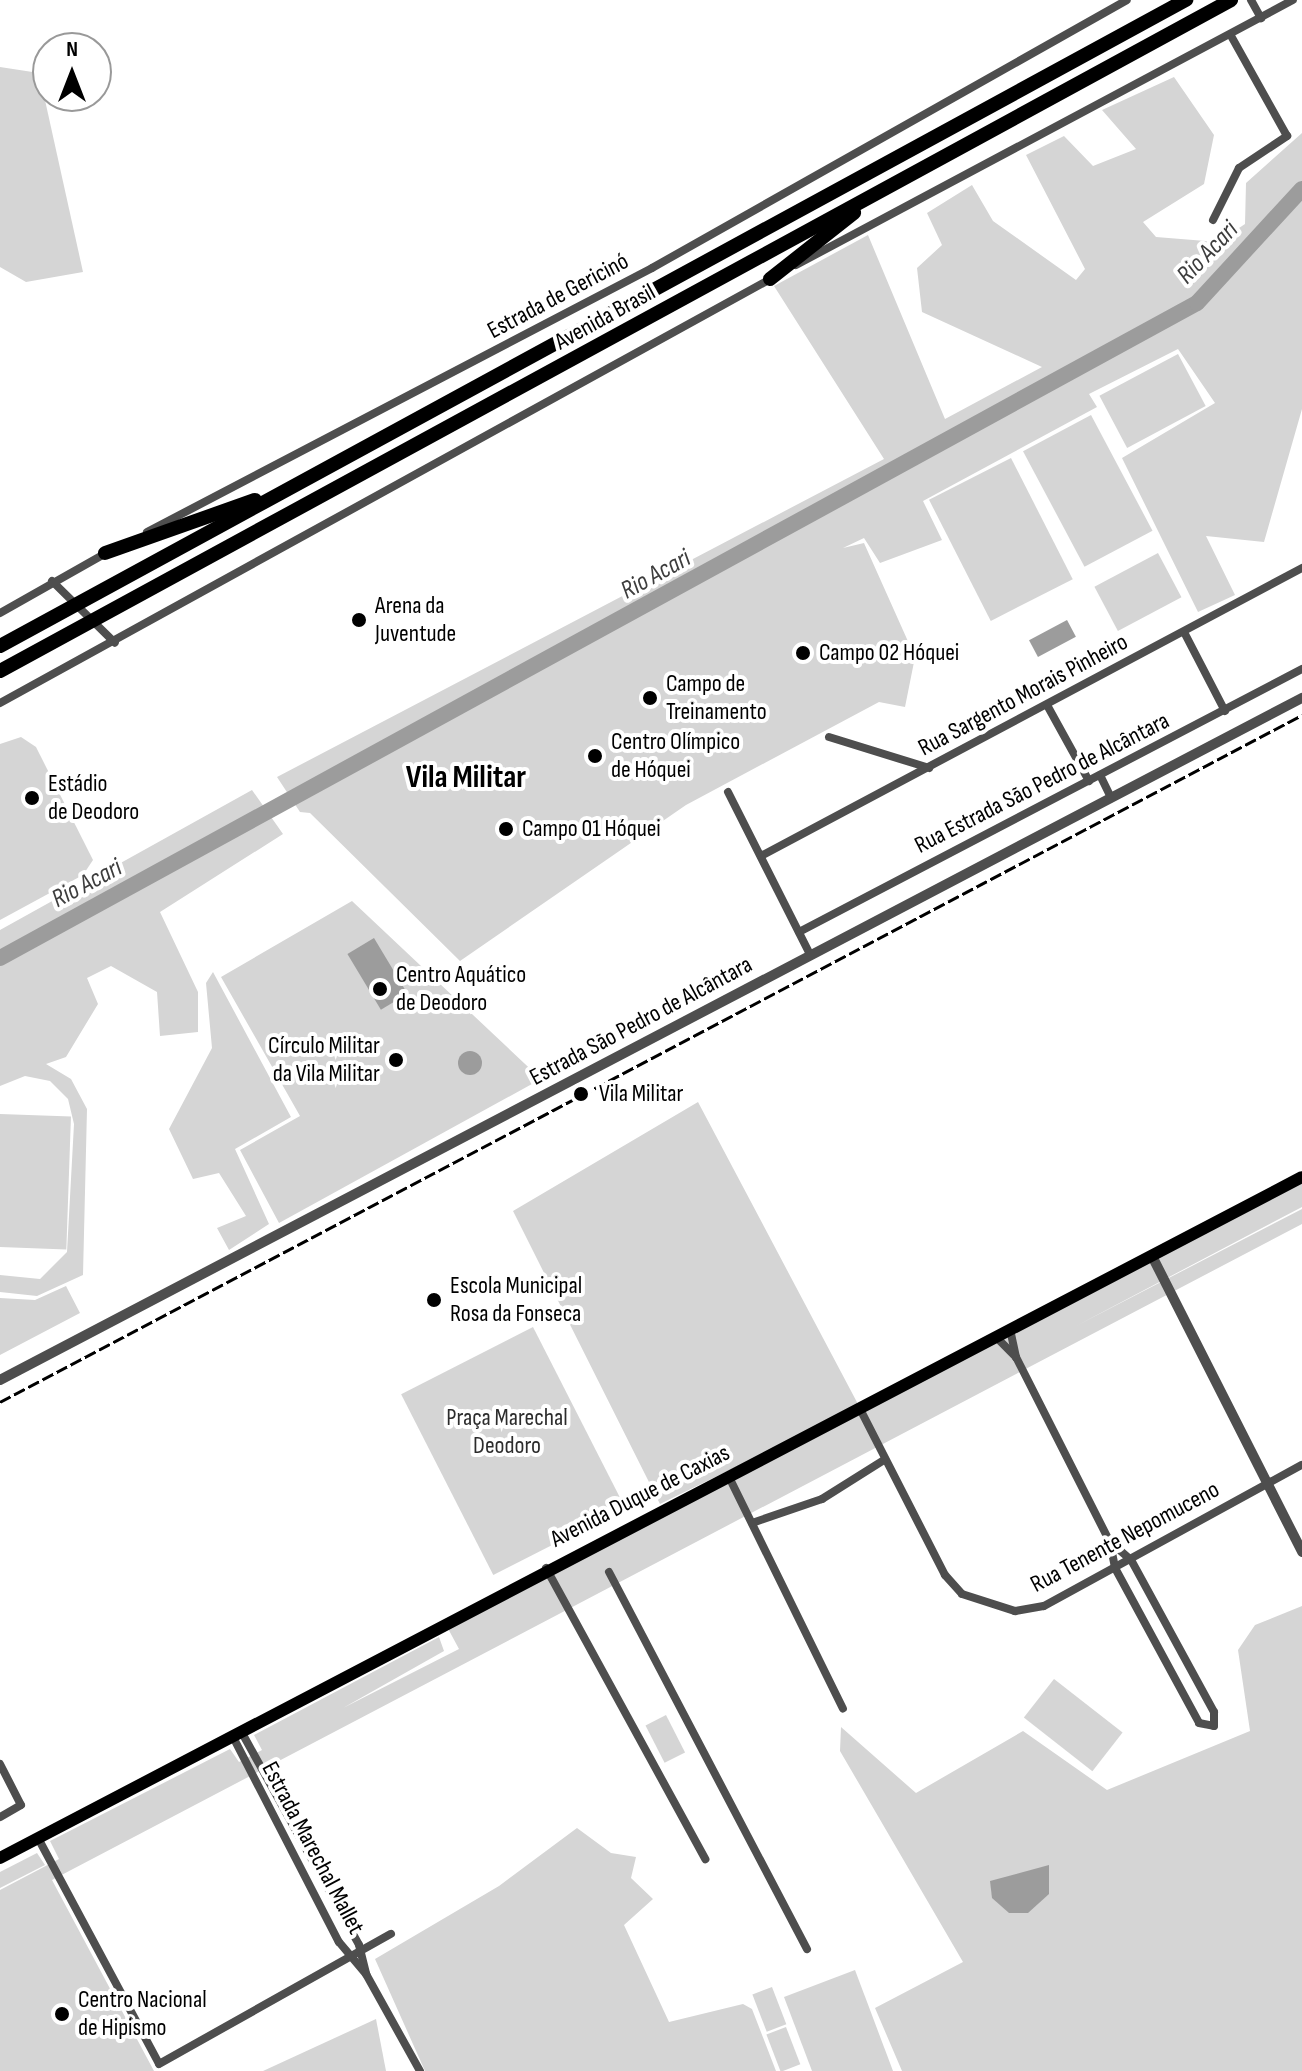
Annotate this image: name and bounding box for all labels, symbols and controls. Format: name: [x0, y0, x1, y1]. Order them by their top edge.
north arrow: [32, 32, 112, 112]
text: N: [66, 36, 78, 63]
water label: Rio Acari: [1171, 215, 1245, 291]
street label: Estrada de Gericinó: [483, 247, 633, 345]
street label: Avenida Brasil: [550, 278, 660, 356]
water label: Rio Acari: [616, 543, 696, 607]
place label: Arena da Juventude: [375, 592, 456, 648]
marker: Arena da Juventude: [350, 611, 368, 629]
street label: Rua Sargento Morais Pinheiro: [913, 628, 1133, 762]
place label: Campo 02 Hóquei: [819, 639, 959, 667]
marker: Campo 02 Hóquei: [794, 644, 812, 662]
place label: Campo de Treinamento: [666, 670, 767, 726]
marker: Campo de Treinamento: [641, 689, 659, 707]
street label: Rua Estrada São Pedro de Alcântara: [910, 706, 1174, 860]
place label: Centro Olímpico de Hóquei: [611, 728, 740, 784]
marker: Centro Olímpico de Hóquei: [586, 747, 604, 765]
district label: Vila Militar: [406, 759, 526, 797]
place label: Estádio de Deodoro: [48, 770, 139, 826]
marker: Estádio de Deodoro: [23, 789, 41, 807]
place label: Campo 01 Hóquei: [522, 815, 661, 843]
marker: Campo 01 Hóquei: [497, 820, 515, 838]
water label: Rio Acari: [47, 853, 127, 915]
street label: Estrada São Pedro de Alcântara: [525, 950, 757, 1092]
place label: Centro Aquático de Deodoro: [396, 961, 526, 1017]
marker: Centro Aquático de Deodoro: [371, 980, 389, 998]
place label: Círculo Militar da Vila Militar: [268, 1032, 380, 1088]
marker: Círculo Militar da Vila Militar: [387, 1051, 405, 1069]
place label: Vila Militar: [599, 1080, 683, 1108]
marker: Vila Militar: [570, 1083, 592, 1105]
place label: Escola Municipal Rosa da Fonseca: [450, 1272, 582, 1328]
marker: Escola Municipal Rosa da Fonseca: [425, 1291, 443, 1309]
park label: Praça Marechal Deodoro: [446, 1404, 568, 1460]
street label: Avenida Duque de Caxias: [546, 1438, 734, 1554]
street label: Rua Tenente Nepomuceno: [1026, 1475, 1224, 1599]
street label: Estrada Marechal Mallet: [255, 1757, 371, 1939]
place label: Centro Nacional de Hipismo: [78, 1986, 207, 2042]
marker: Centro Nacional de Hipismo: [53, 2005, 71, 2023]

